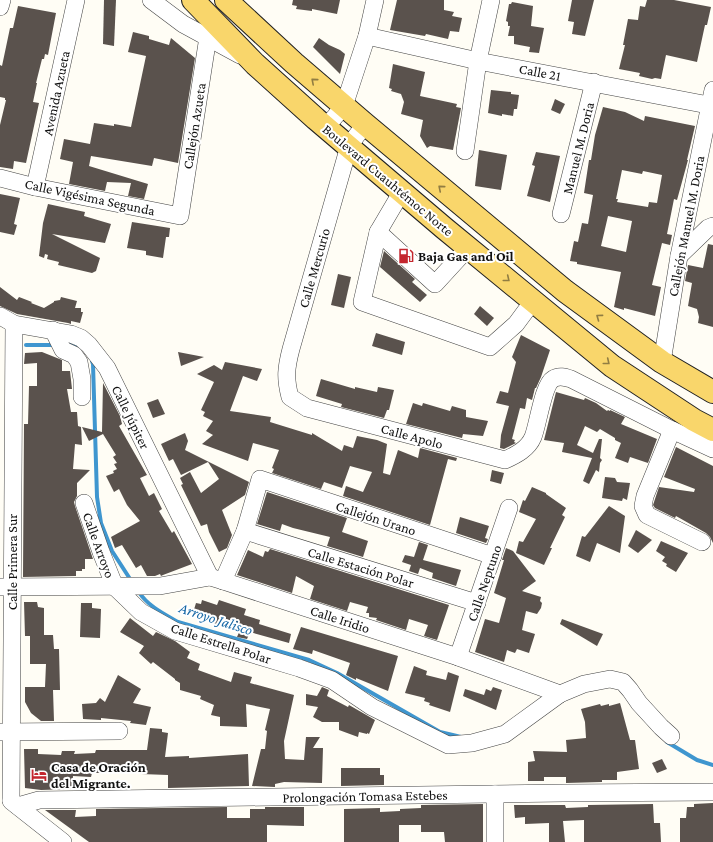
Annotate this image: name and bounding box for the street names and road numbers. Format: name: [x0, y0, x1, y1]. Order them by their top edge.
street label: Avenida Azueta: [39, 49, 73, 137]
street label: Calle 21: [518, 60, 563, 84]
street label: Callejón Azueta: [179, 81, 210, 170]
street label: Manuel M. Doria: [559, 100, 597, 196]
street label: Boulevard Cuauhtémoc Norte: [319, 121, 457, 239]
street label: Callejón Manuel M. Doria: [664, 154, 709, 298]
street label: Calle Vigésima Segunda: [23, 175, 157, 219]
street label: Calle Mercurio: [295, 226, 333, 310]
street label: Calle Júpiter: [109, 382, 153, 452]
street label: Calle Apolo: [379, 420, 445, 452]
street label: Callejón Urano: [334, 497, 418, 539]
street label: Calle Arroyo: [80, 510, 118, 580]
street label: Calle Primera Sur: [4, 514, 20, 610]
street label: Calle Estación Polar: [306, 543, 416, 591]
street label: Calle Neptuno: [463, 543, 505, 623]
street label: Calle Iridio: [308, 602, 372, 636]
street label: Calle Estrella Polar: [169, 619, 273, 667]
street label: Prolongación Tomasa Estebes: [282, 787, 448, 805]

